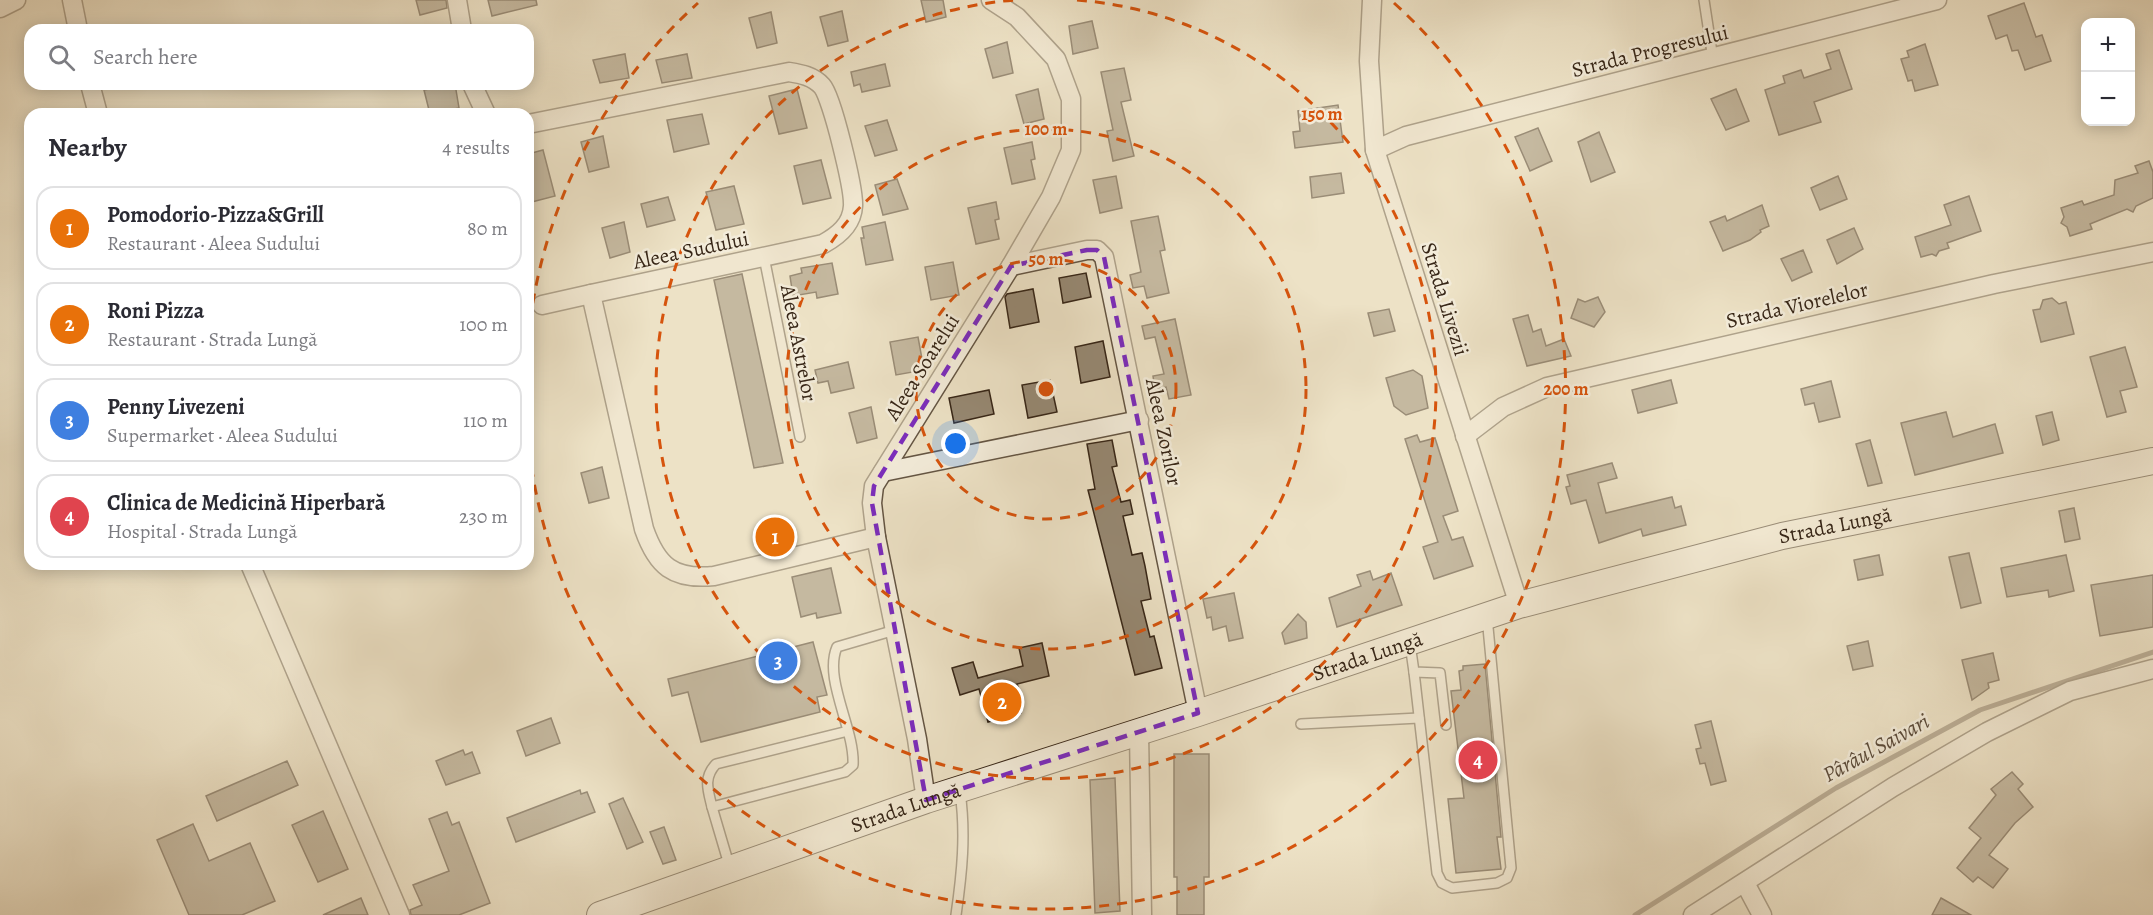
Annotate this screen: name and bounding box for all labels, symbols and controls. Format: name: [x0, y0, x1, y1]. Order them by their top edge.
street label: Strada Progresului: [1569, 18, 1731, 84]
map controls: [2081, 18, 2135, 126]
button: +: [2081, 18, 2135, 72]
search box: [24, 24, 534, 90]
icon: search: [45, 41, 78, 74]
text: Search here: [93, 42, 198, 72]
button: −: [2081, 72, 2135, 126]
text: 150 m: [1301, 102, 1343, 126]
text: 100 m: [1025, 117, 1067, 141]
text: Nearby: [48, 130, 127, 165]
text: 4 results: [442, 134, 510, 161]
text: Pomodorio-Pizza&Grill: [107, 200, 324, 230]
text: 1: [66, 215, 73, 242]
text: 80 m: [467, 215, 508, 242]
street label: Aleea Sudului: [630, 224, 751, 276]
text: Restaurant · Aleea Sudului: [107, 230, 320, 257]
street label: Strada Livezii: [1414, 239, 1476, 359]
text: 50 m: [1029, 247, 1063, 271]
street label: Strada Viorelelor: [1723, 275, 1871, 335]
street label: Aleea Astrelor: [774, 281, 824, 404]
text: Roni Pizza: [107, 296, 204, 326]
street label: Aleea Soarelui: [878, 308, 966, 426]
text: 2: [65, 311, 74, 338]
text: 100 m: [459, 311, 508, 338]
text: Restaurant · Strada Lungă: [107, 326, 318, 353]
street label: Aleea Zorilor: [1139, 375, 1189, 488]
text: 200 m: [1543, 377, 1589, 401]
centre of rings: [1036, 379, 1056, 399]
text: Penny Livezeni: [107, 392, 245, 422]
text: 3: [65, 407, 74, 434]
text: 110 m: [463, 407, 508, 434]
text: Supermarket · Aleea Sudului: [107, 422, 338, 449]
your location: [941, 429, 970, 458]
text: Clinica de Medicină Hiperbară: [107, 488, 385, 518]
street label: Strada Lungă: [1776, 500, 1894, 550]
text: 4: [65, 503, 74, 530]
text: 230 m: [459, 503, 508, 530]
pin: 1: [756, 514, 794, 560]
text: Hospital · Strada Lungă: [107, 518, 298, 545]
street label: Strada Lungă: [1309, 624, 1426, 688]
pin: 3: [758, 638, 798, 684]
pin: 2: [982, 680, 1022, 724]
water label: Pârâul Saivari: [1817, 706, 1935, 790]
pin: 4: [1458, 738, 1498, 783]
street label: Strada Lungă: [847, 776, 964, 839]

